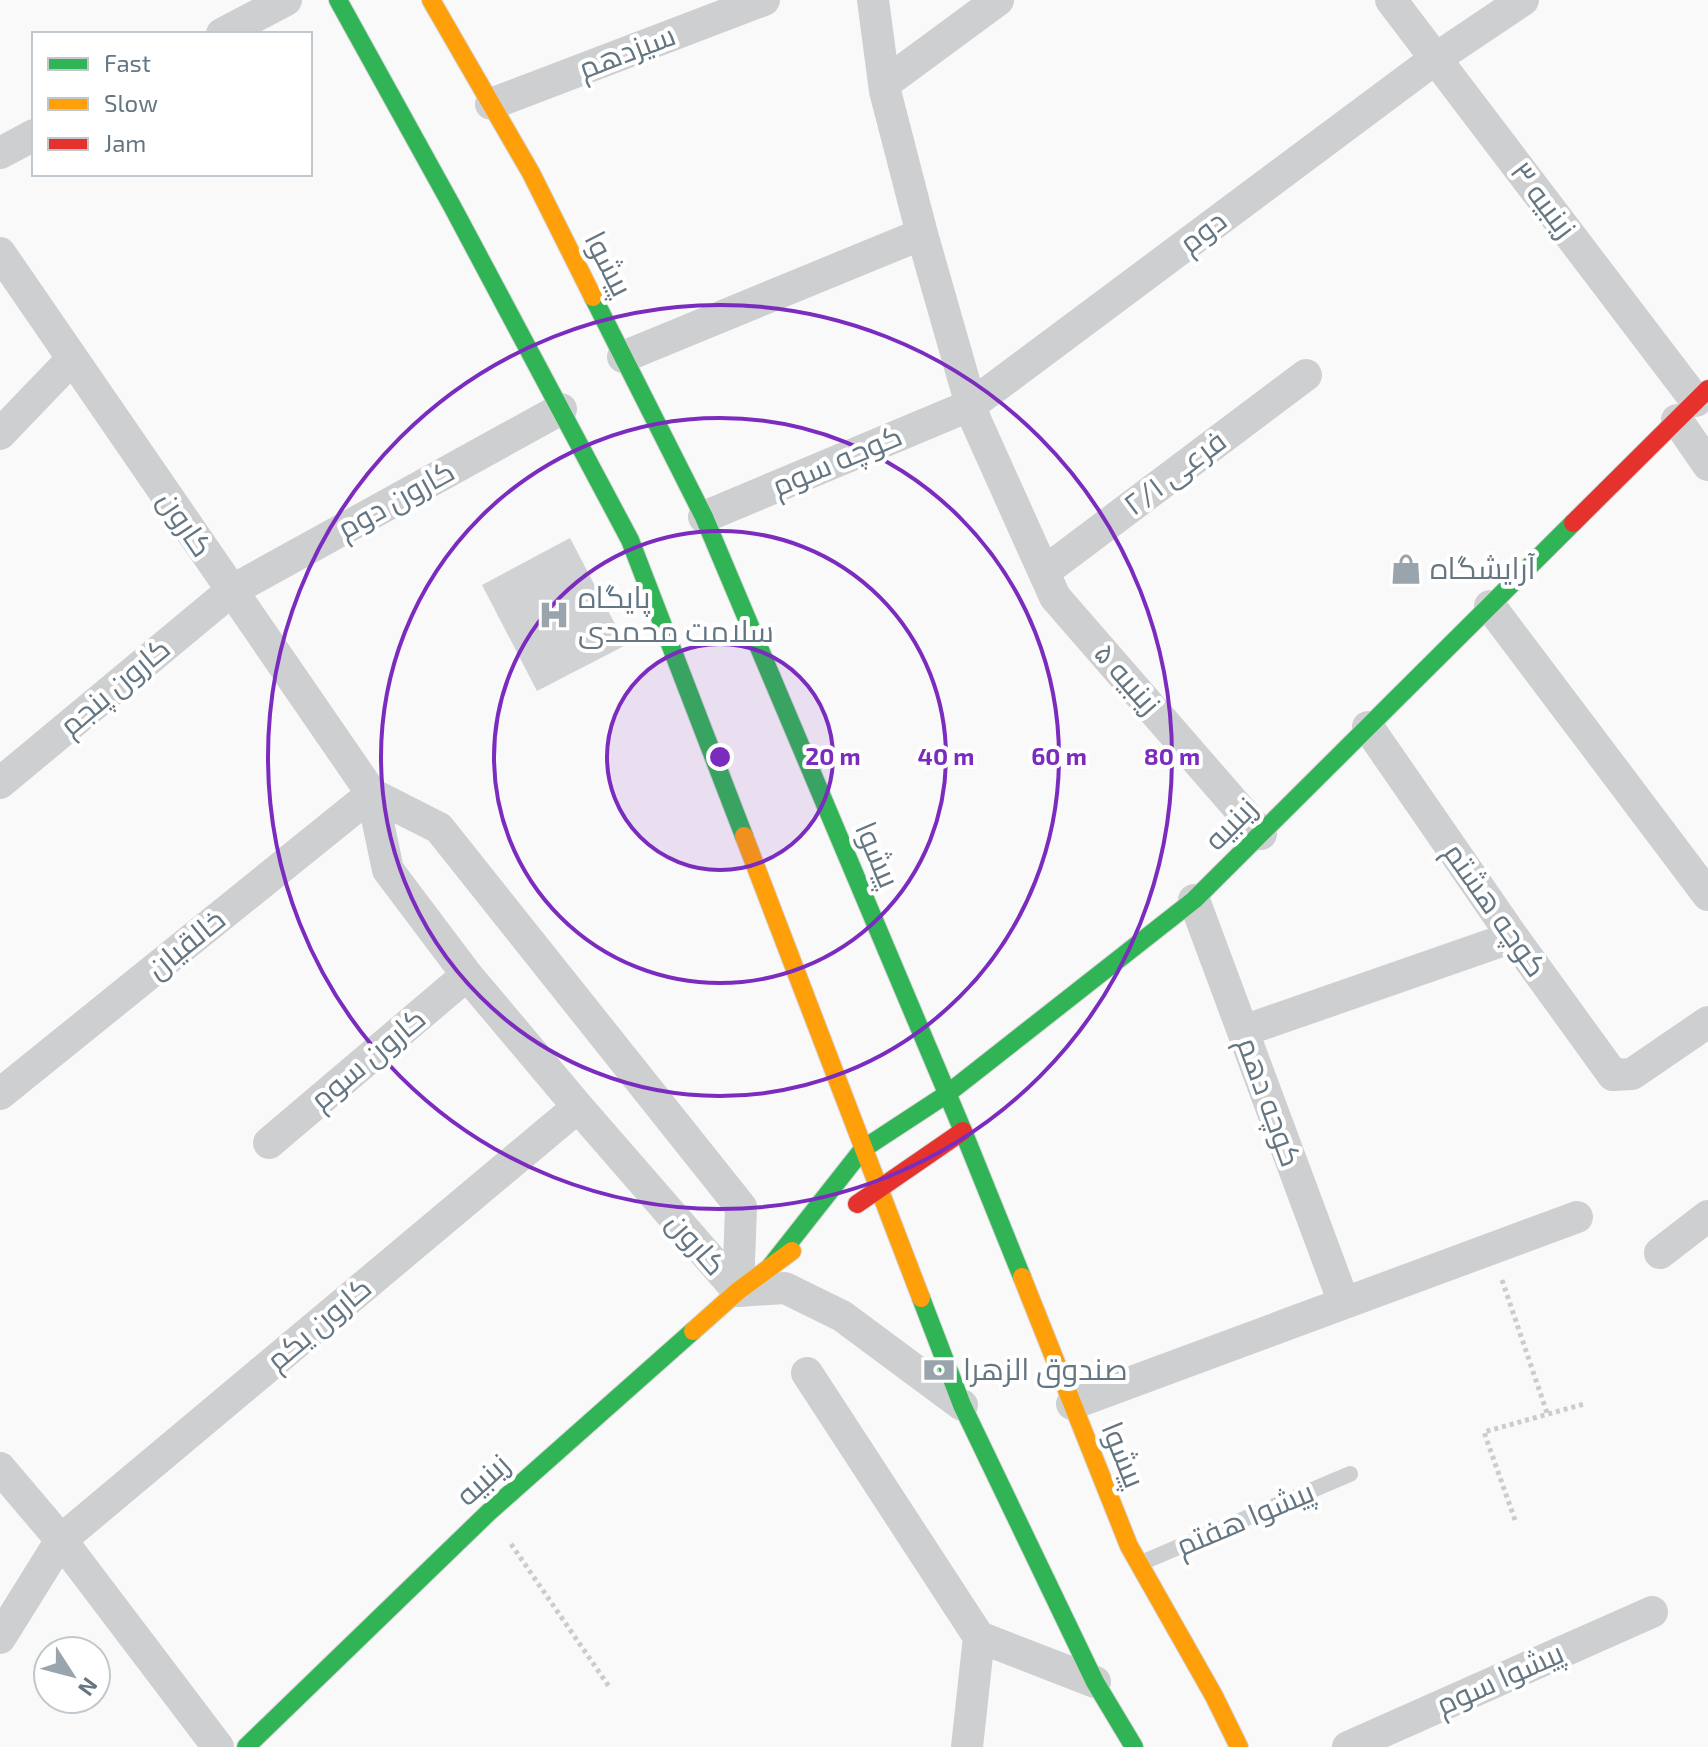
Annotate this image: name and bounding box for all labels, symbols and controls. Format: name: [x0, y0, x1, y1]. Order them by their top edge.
street label: سیزدهم: [573, 15, 681, 89]
legend: [32, 32, 312, 176]
text: Fast: [104, 48, 151, 77]
text: Slow: [104, 88, 158, 117]
text: Jam: [104, 128, 146, 157]
street label: زینبیه ۳: [1503, 153, 1585, 245]
street label: دوم: [1171, 201, 1235, 263]
street label: پیشوا: [576, 225, 641, 303]
street label: کوچه سوم: [766, 416, 908, 506]
street label: فرعی ۲/۱: [1116, 421, 1233, 523]
street label: کارون دوم: [330, 451, 462, 549]
street label: کارون: [151, 483, 222, 563]
place label: آرایشگاه: [1430, 549, 1535, 586]
shop icon: آرایشگاه: [1389, 552, 1423, 586]
place label: پایگاه سلامت محمدی: [578, 578, 774, 649]
hospital icon: پایگاه سلامت محمدی: [537, 598, 571, 632]
street label: کارون پنجم: [51, 629, 179, 745]
street label: زینبیه ۵: [1087, 635, 1169, 721]
text: 20 m: [805, 741, 861, 770]
text: 40 m: [918, 741, 974, 770]
text: 60 m: [1031, 741, 1087, 770]
text: 80 m: [1144, 741, 1200, 770]
centre of rings: [706, 743, 734, 771]
street label: زینبیه: [1196, 789, 1264, 857]
street label: پیشوا: [846, 816, 909, 894]
street label: کوچه هشتم: [1434, 835, 1556, 985]
street label: خالقیان: [138, 900, 232, 986]
street label: کارون سوم: [302, 999, 434, 1119]
street label: کوچه دهم: [1227, 1032, 1311, 1172]
street label: کارون: [660, 1204, 735, 1282]
street label: کارون یکم: [258, 1268, 380, 1380]
place label: صندوق الزهرا: [963, 1350, 1128, 1388]
bank icon: صندوق الزهرا: [922, 1353, 956, 1387]
street label: پیشوا: [1093, 1416, 1154, 1494]
street label: زینبیه: [447, 1445, 517, 1513]
street label: پیشوا هفتم: [1170, 1472, 1320, 1566]
street label: پیشوا سوم: [1430, 1633, 1570, 1725]
north arrow: [32, 1635, 112, 1715]
text: N: [74, 1673, 104, 1701]

